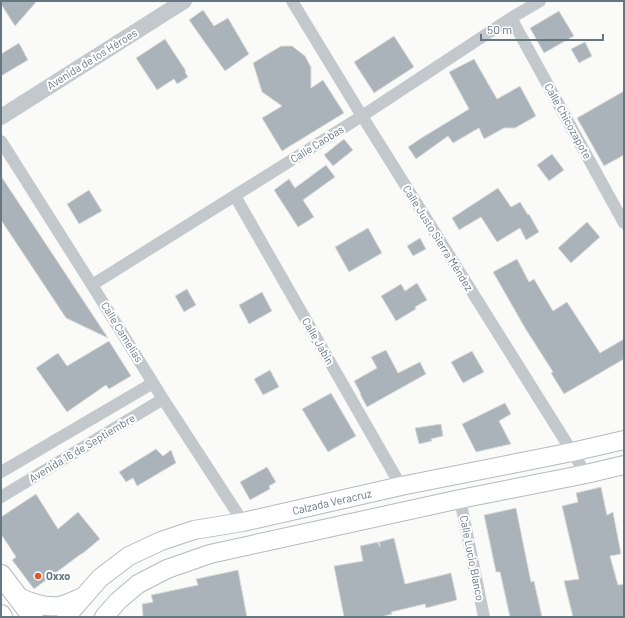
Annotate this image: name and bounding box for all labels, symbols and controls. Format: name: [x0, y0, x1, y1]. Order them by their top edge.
scale bar: [481, 16, 603, 42]
text: 50 m: [487, 22, 512, 36]
street label: Avenida de los Héroes: [44, 26, 139, 92]
street label: Calle Chicozapote: [542, 81, 595, 161]
street label: Calle Caobas: [288, 122, 346, 165]
street label: Calle Justo Sierra Méndez: [401, 182, 476, 293]
street label: Calle Camelias: [99, 299, 146, 364]
street label: Calle Jabin: [300, 315, 337, 367]
street label: Avenida 16 de Septiembre: [26, 411, 137, 484]
street label: Calzada Veracruz: [291, 486, 373, 517]
street label: Calle Lucio Blanco: [458, 514, 487, 602]
place label: Oxxo: [46, 569, 70, 582]
marker: Oxxo: [33, 571, 43, 581]

